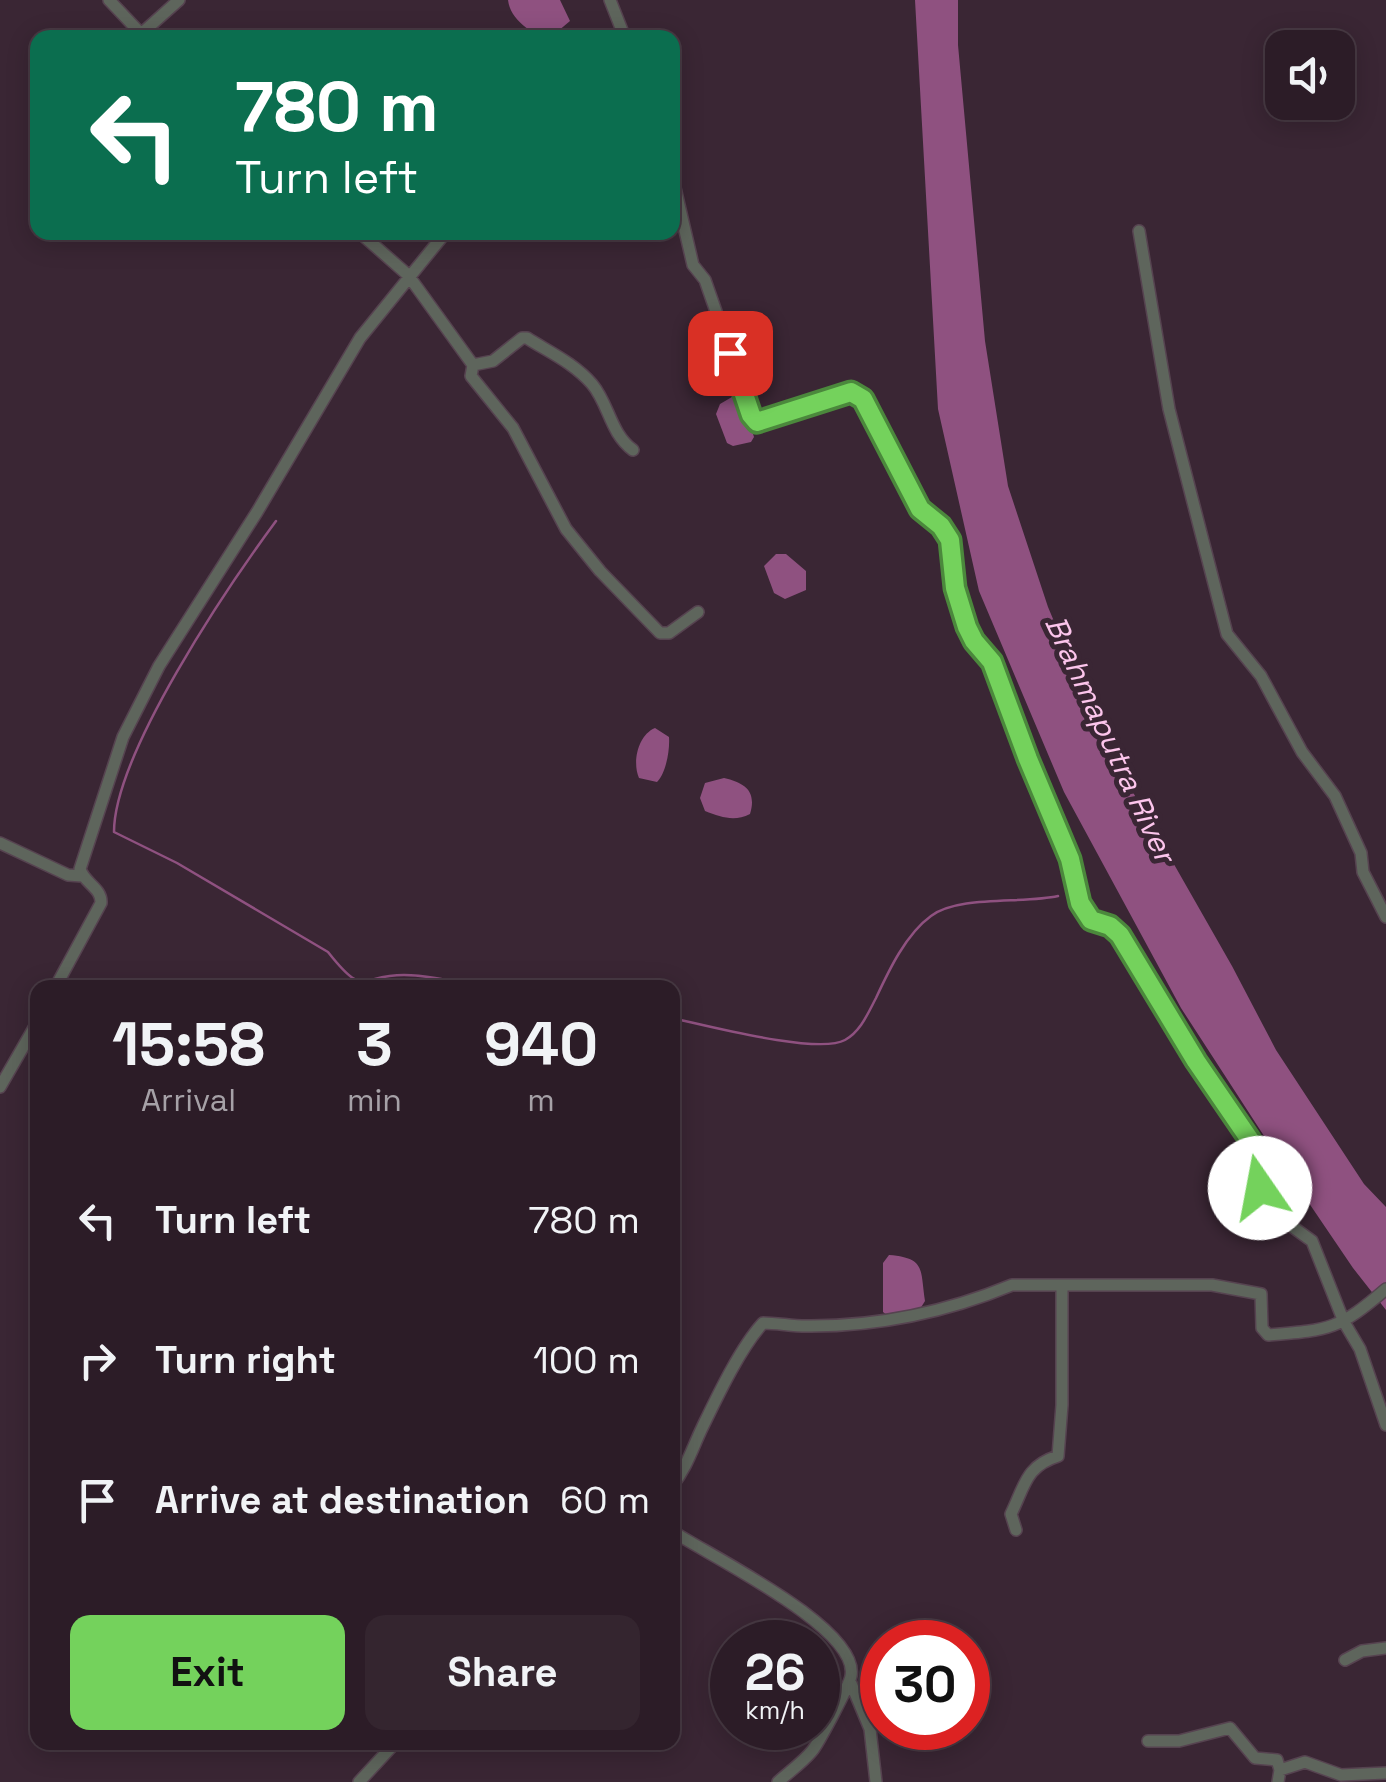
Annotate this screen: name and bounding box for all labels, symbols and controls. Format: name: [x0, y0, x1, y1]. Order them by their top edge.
map controls: [1265, 30, 1355, 120]
button: sound: [1265, 30, 1355, 120]
text: 780 m: [235, 62, 439, 151]
icon: left: [70, 70, 200, 200]
text: Turn left: [235, 149, 418, 206]
pin: [688, 311, 773, 396]
icon: arrive: [703, 326, 758, 381]
water label: Brahmaputra River: [1036, 609, 1186, 871]
text: 15:58: [112, 1006, 265, 1083]
text: 3: [356, 1006, 393, 1083]
text: 940: [484, 1006, 598, 1083]
text: Arrival: [141, 1080, 236, 1120]
text: min: [347, 1080, 402, 1120]
text: m: [527, 1080, 555, 1120]
position arrow: [1208, 1136, 1312, 1240]
icon: left: [70, 1193, 125, 1248]
text: Turn left: [155, 1196, 311, 1244]
text: 780 m: [528, 1196, 640, 1244]
icon: right: [70, 1333, 125, 1388]
text: Turn right: [155, 1336, 336, 1384]
text: 100 m: [533, 1336, 640, 1384]
icon: arrive: [70, 1473, 125, 1528]
text: Arrive at destination: [155, 1476, 530, 1524]
text: 60 m: [560, 1476, 650, 1524]
button: Exit: [70, 1615, 345, 1730]
button: Share: [365, 1615, 640, 1730]
speed limit sign: 30: [860, 1620, 990, 1750]
text: 26: [745, 1641, 805, 1705]
text: km/h: [745, 1694, 805, 1726]

